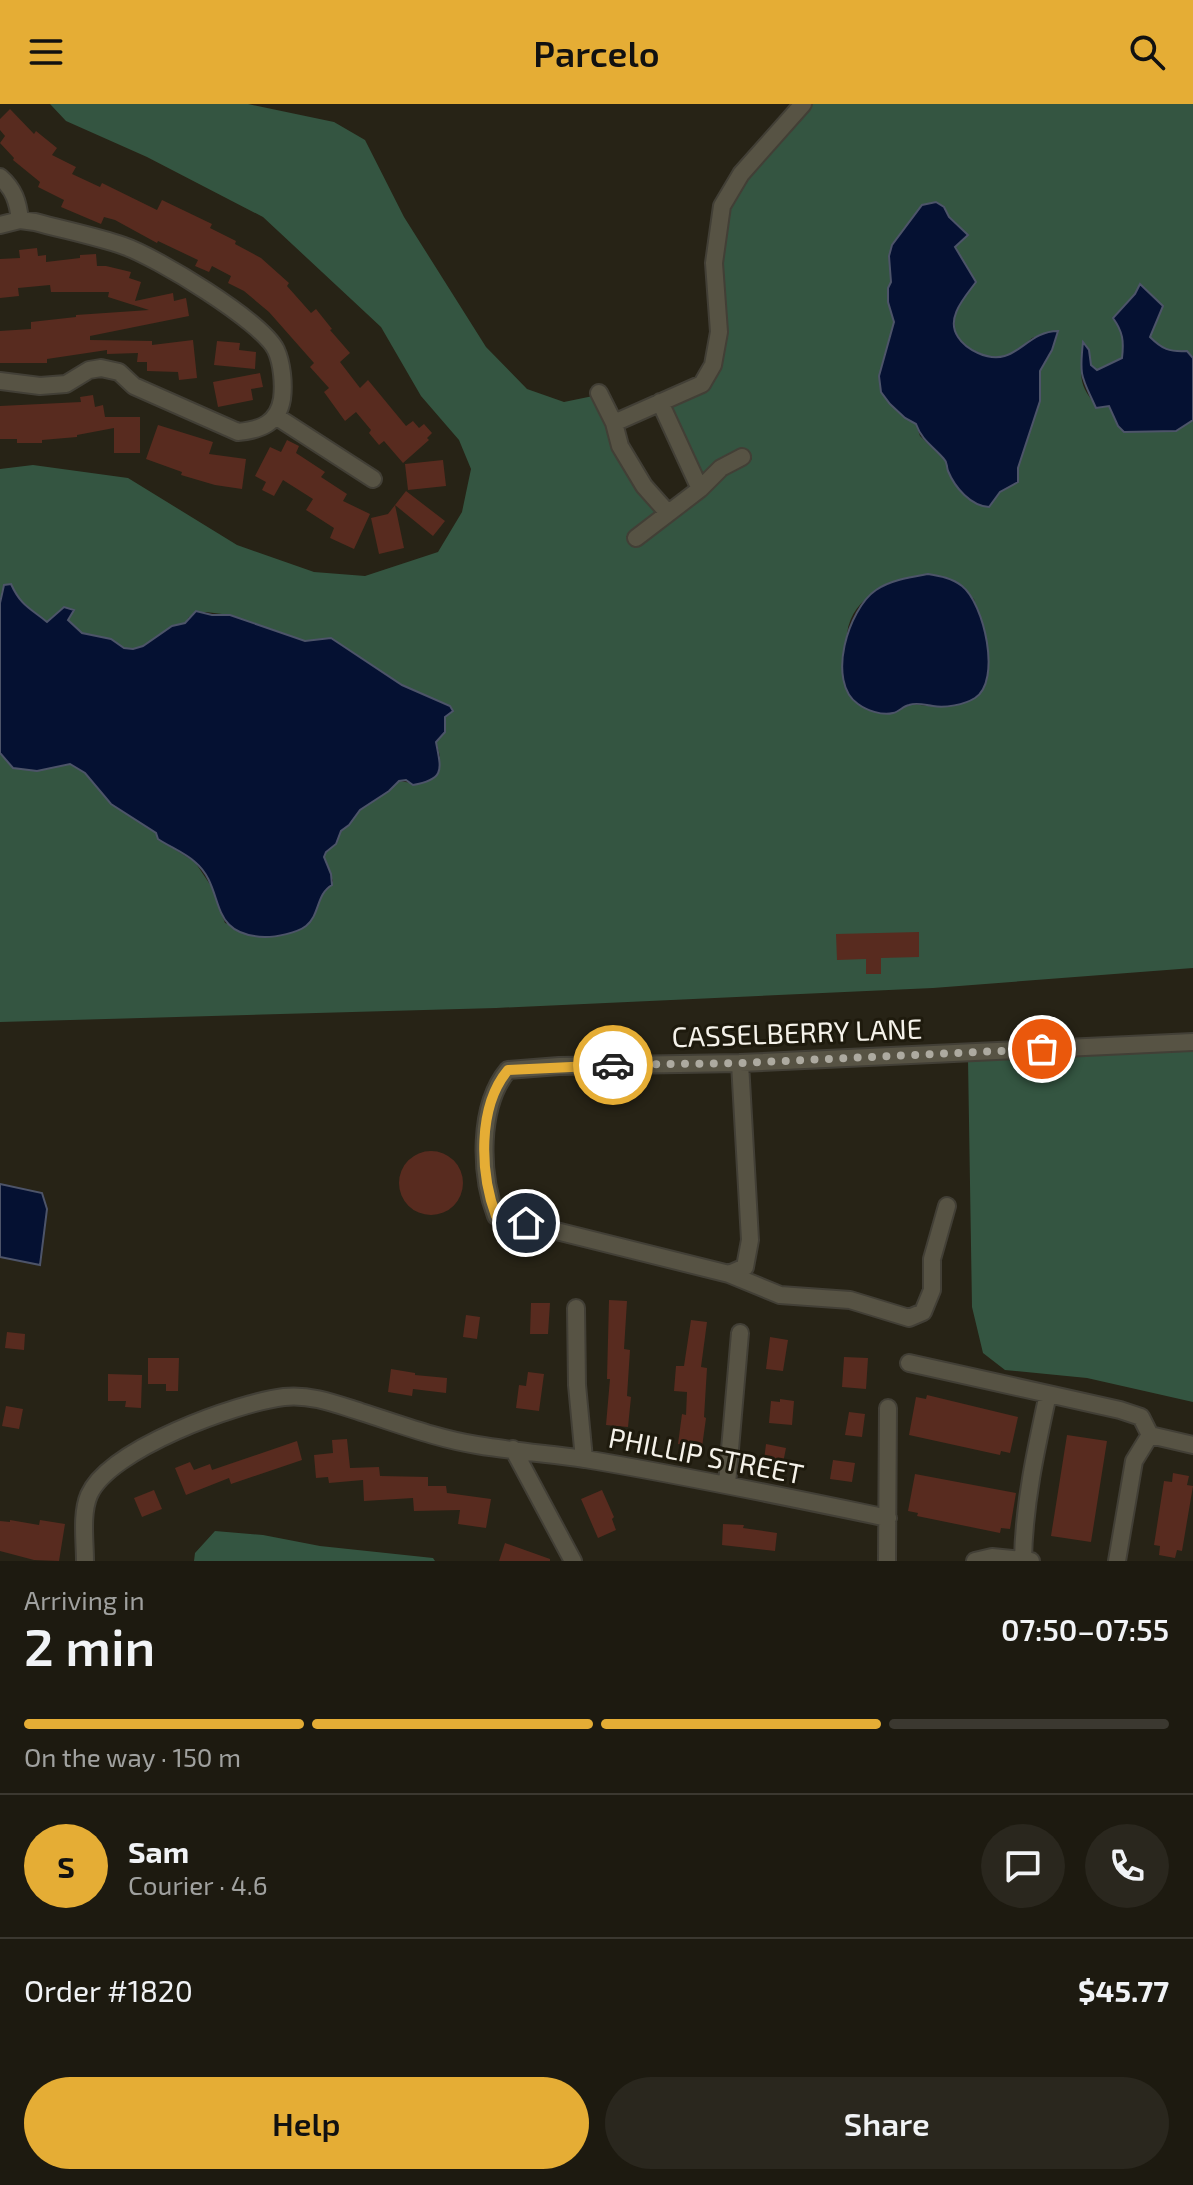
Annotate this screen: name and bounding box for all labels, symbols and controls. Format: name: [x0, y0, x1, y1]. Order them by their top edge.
icon: menu: [24, 30, 68, 74]
icon: search: [1125, 30, 1169, 74]
text: Parcelo: [533, 31, 660, 74]
street label: CASSELBERRY LANE: [671, 1011, 923, 1053]
pin: [1008, 1015, 1076, 1083]
courier: [573, 1025, 653, 1105]
icon: bag: [1020, 1027, 1064, 1071]
icon: car: [591, 1043, 635, 1087]
pin: [492, 1189, 560, 1257]
icon: home: [504, 1201, 548, 1245]
street label: PHILLIP STREET: [606, 1419, 807, 1491]
text: Arriving in: [24, 1584, 145, 1615]
text: 07:50–07:55: [1001, 1611, 1169, 1647]
text: 2 min: [24, 1614, 155, 1676]
text: On the way · 150 m: [24, 1741, 241, 1772]
button: chat: [981, 1824, 1065, 1908]
button: phone: [1085, 1824, 1169, 1908]
text: Sam: [128, 1833, 189, 1869]
text: S: [57, 1848, 75, 1884]
text: Courier · 4.6: [128, 1869, 268, 1900]
text: Order #1820: [24, 1972, 193, 2008]
text: $45.77: [1078, 1972, 1169, 2008]
button: Help: [24, 2077, 589, 2169]
button: Share: [605, 2077, 1169, 2169]

